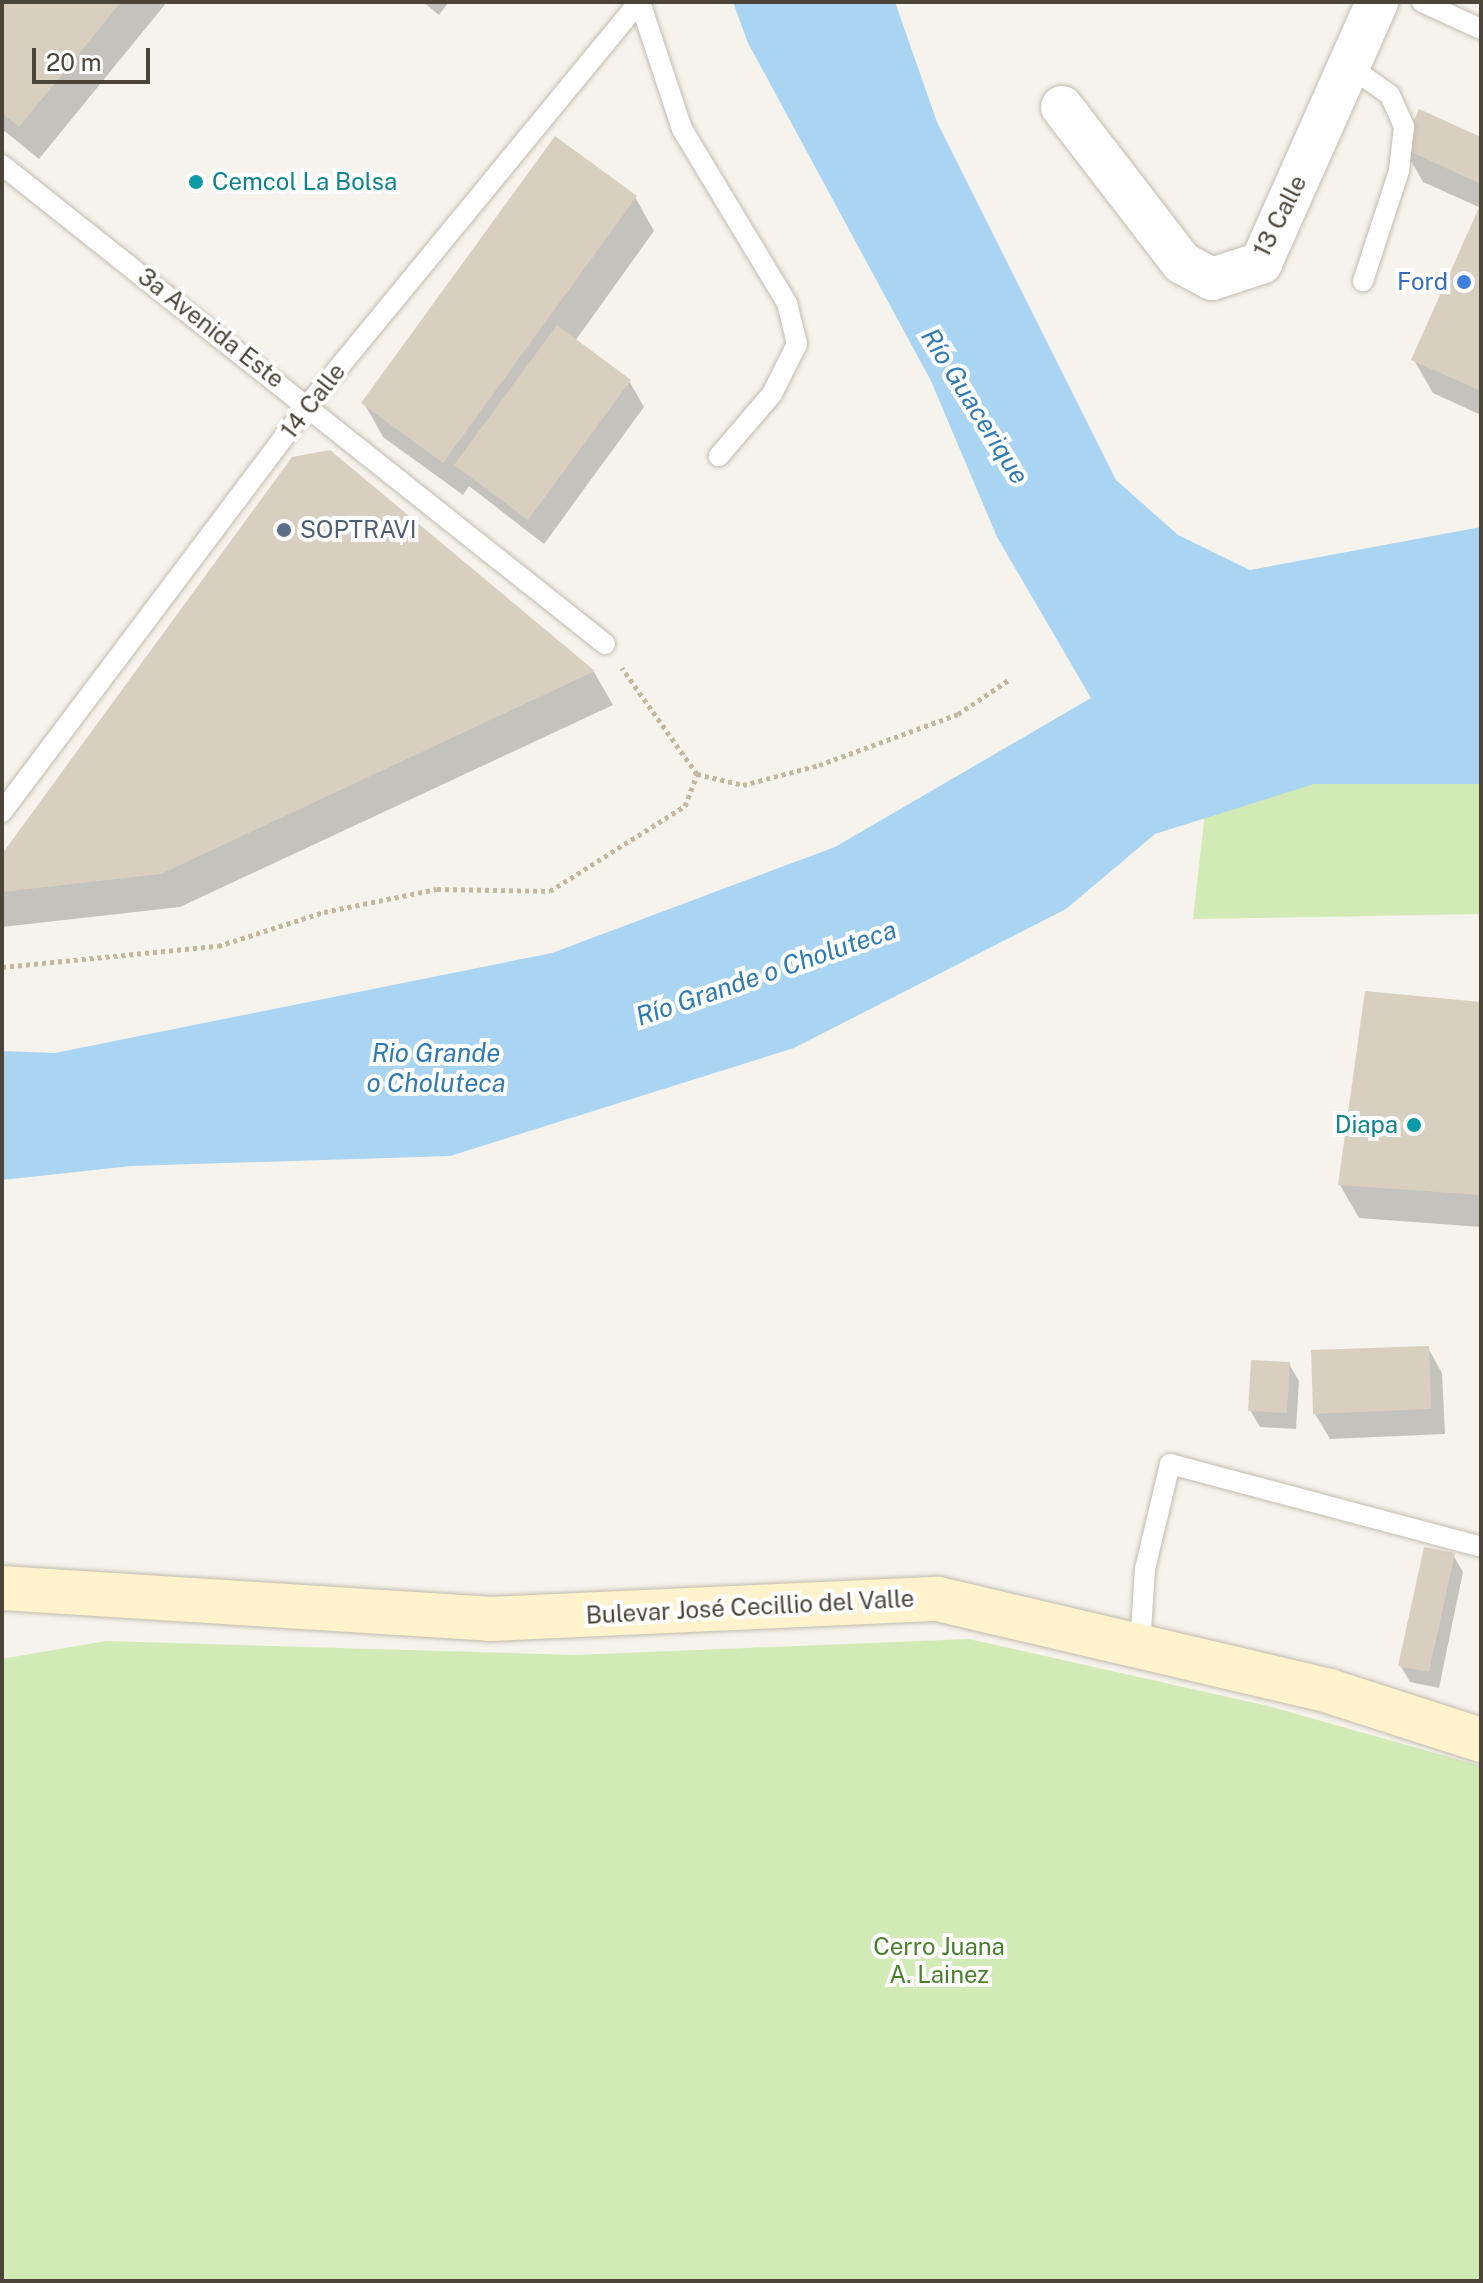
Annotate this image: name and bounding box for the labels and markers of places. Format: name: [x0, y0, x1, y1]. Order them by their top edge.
place label: Cemcol La Bolsa: [212, 168, 397, 196]
marker: Cemcol La Bolsa: [187, 173, 205, 191]
place label: Ford: [1397, 268, 1448, 296]
marker: Ford: [1455, 273, 1473, 291]
place label: SOPTRAVI: [300, 516, 416, 544]
marker: SOPTRAVI: [275, 521, 293, 539]
place label: Diapa: [1335, 1111, 1398, 1139]
marker: Diapa: [1405, 1116, 1423, 1134]

